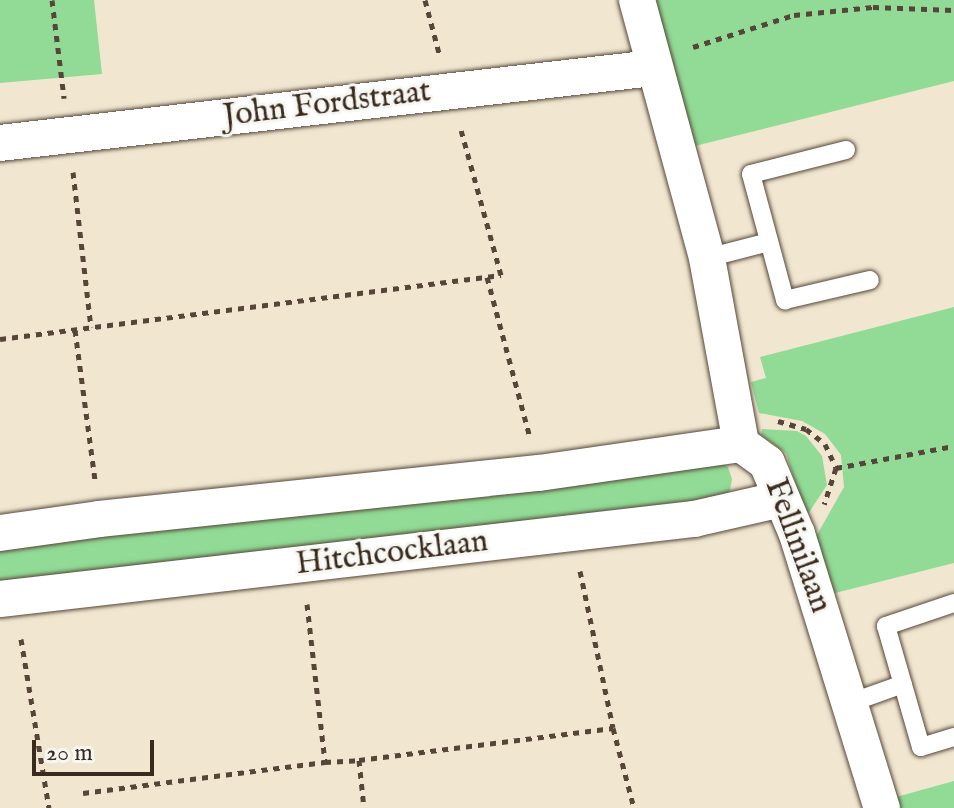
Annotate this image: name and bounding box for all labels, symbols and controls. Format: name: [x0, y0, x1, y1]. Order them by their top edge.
street label: John Fordstraat: [221, 73, 433, 137]
street label: Fellinilaan: [755, 474, 839, 618]
street label: Hitchcocklaan: [294, 523, 490, 585]
scale bar: [36, 724, 158, 774]
text: 20 m: [46, 738, 93, 769]

